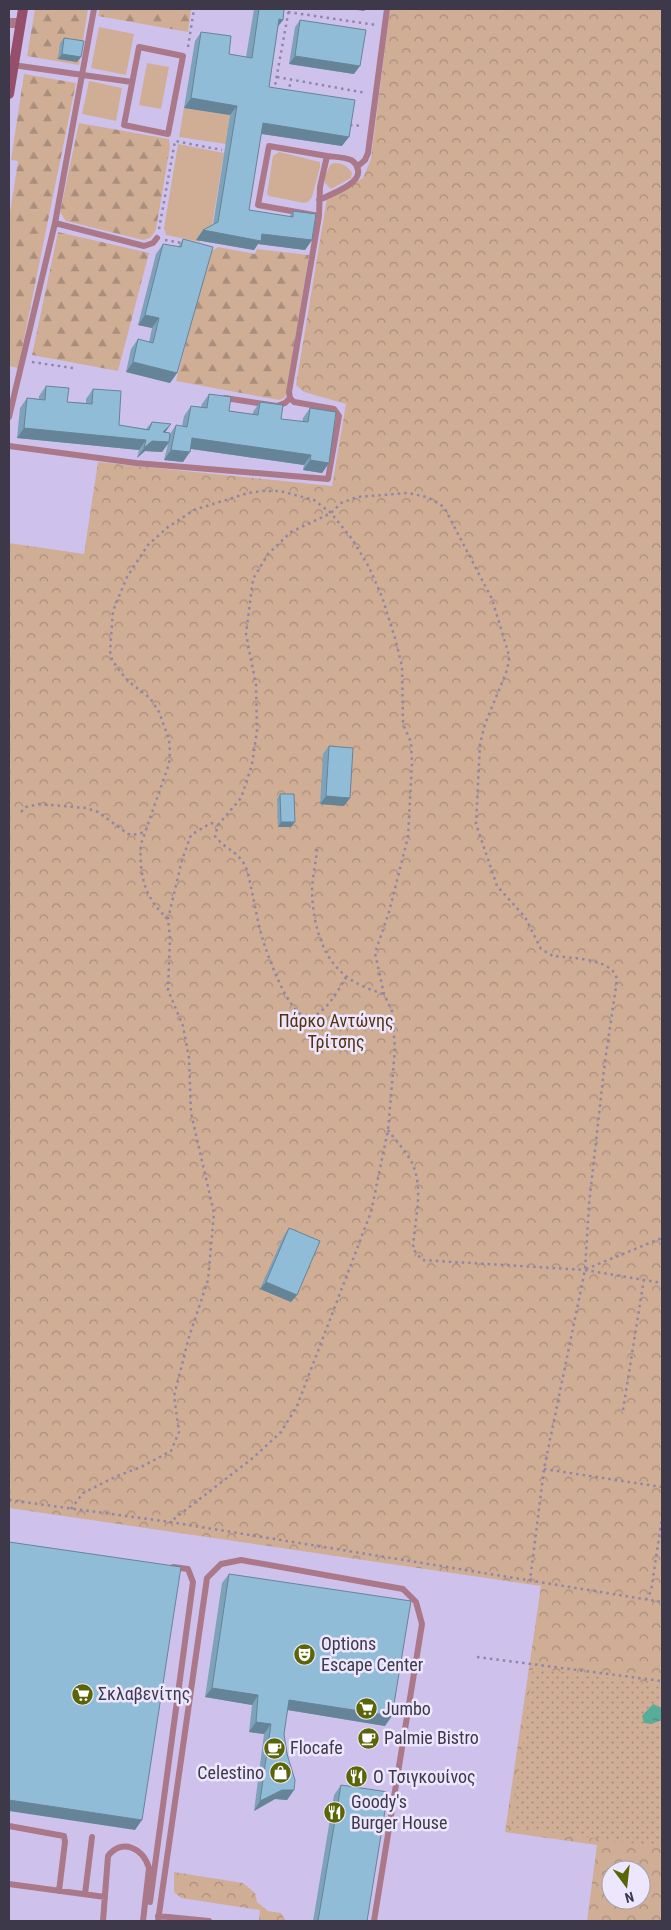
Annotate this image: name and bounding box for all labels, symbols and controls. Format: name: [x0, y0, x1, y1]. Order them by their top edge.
park label: Πάρκο Αντώνης Τρίτσης: [278, 1010, 394, 1052]
place label: Options Escape Center: [321, 1633, 424, 1675]
theatre icon: Options Escape Center: [293, 1642, 317, 1666]
supermarket icon: Σκλαβενίτης: [70, 1682, 94, 1706]
place label: Σκλαβενίτης: [98, 1683, 190, 1704]
supermarket icon: Jumbo: [354, 1697, 378, 1721]
place label: Jumbo: [382, 1698, 431, 1719]
cafe icon: Palmie Bistro: [356, 1726, 380, 1750]
place label: Palmie Bistro: [384, 1727, 479, 1748]
cafe icon: Flocafe: [262, 1736, 286, 1760]
place label: Flocafe: [290, 1737, 343, 1758]
shop icon: Celestino: [268, 1761, 292, 1785]
place label: Celestino: [197, 1762, 264, 1783]
restaurant icon: Ο Τσιγκουίνος: [345, 1765, 369, 1789]
place label: Ο Τσιγκουίνος: [373, 1766, 476, 1787]
place label: Goody's Burger House: [351, 1791, 447, 1833]
restaurant icon: Goody's Burger House: [323, 1800, 347, 1824]
north arrow: [601, 1860, 651, 1910]
text: N: [623, 1889, 636, 1906]

